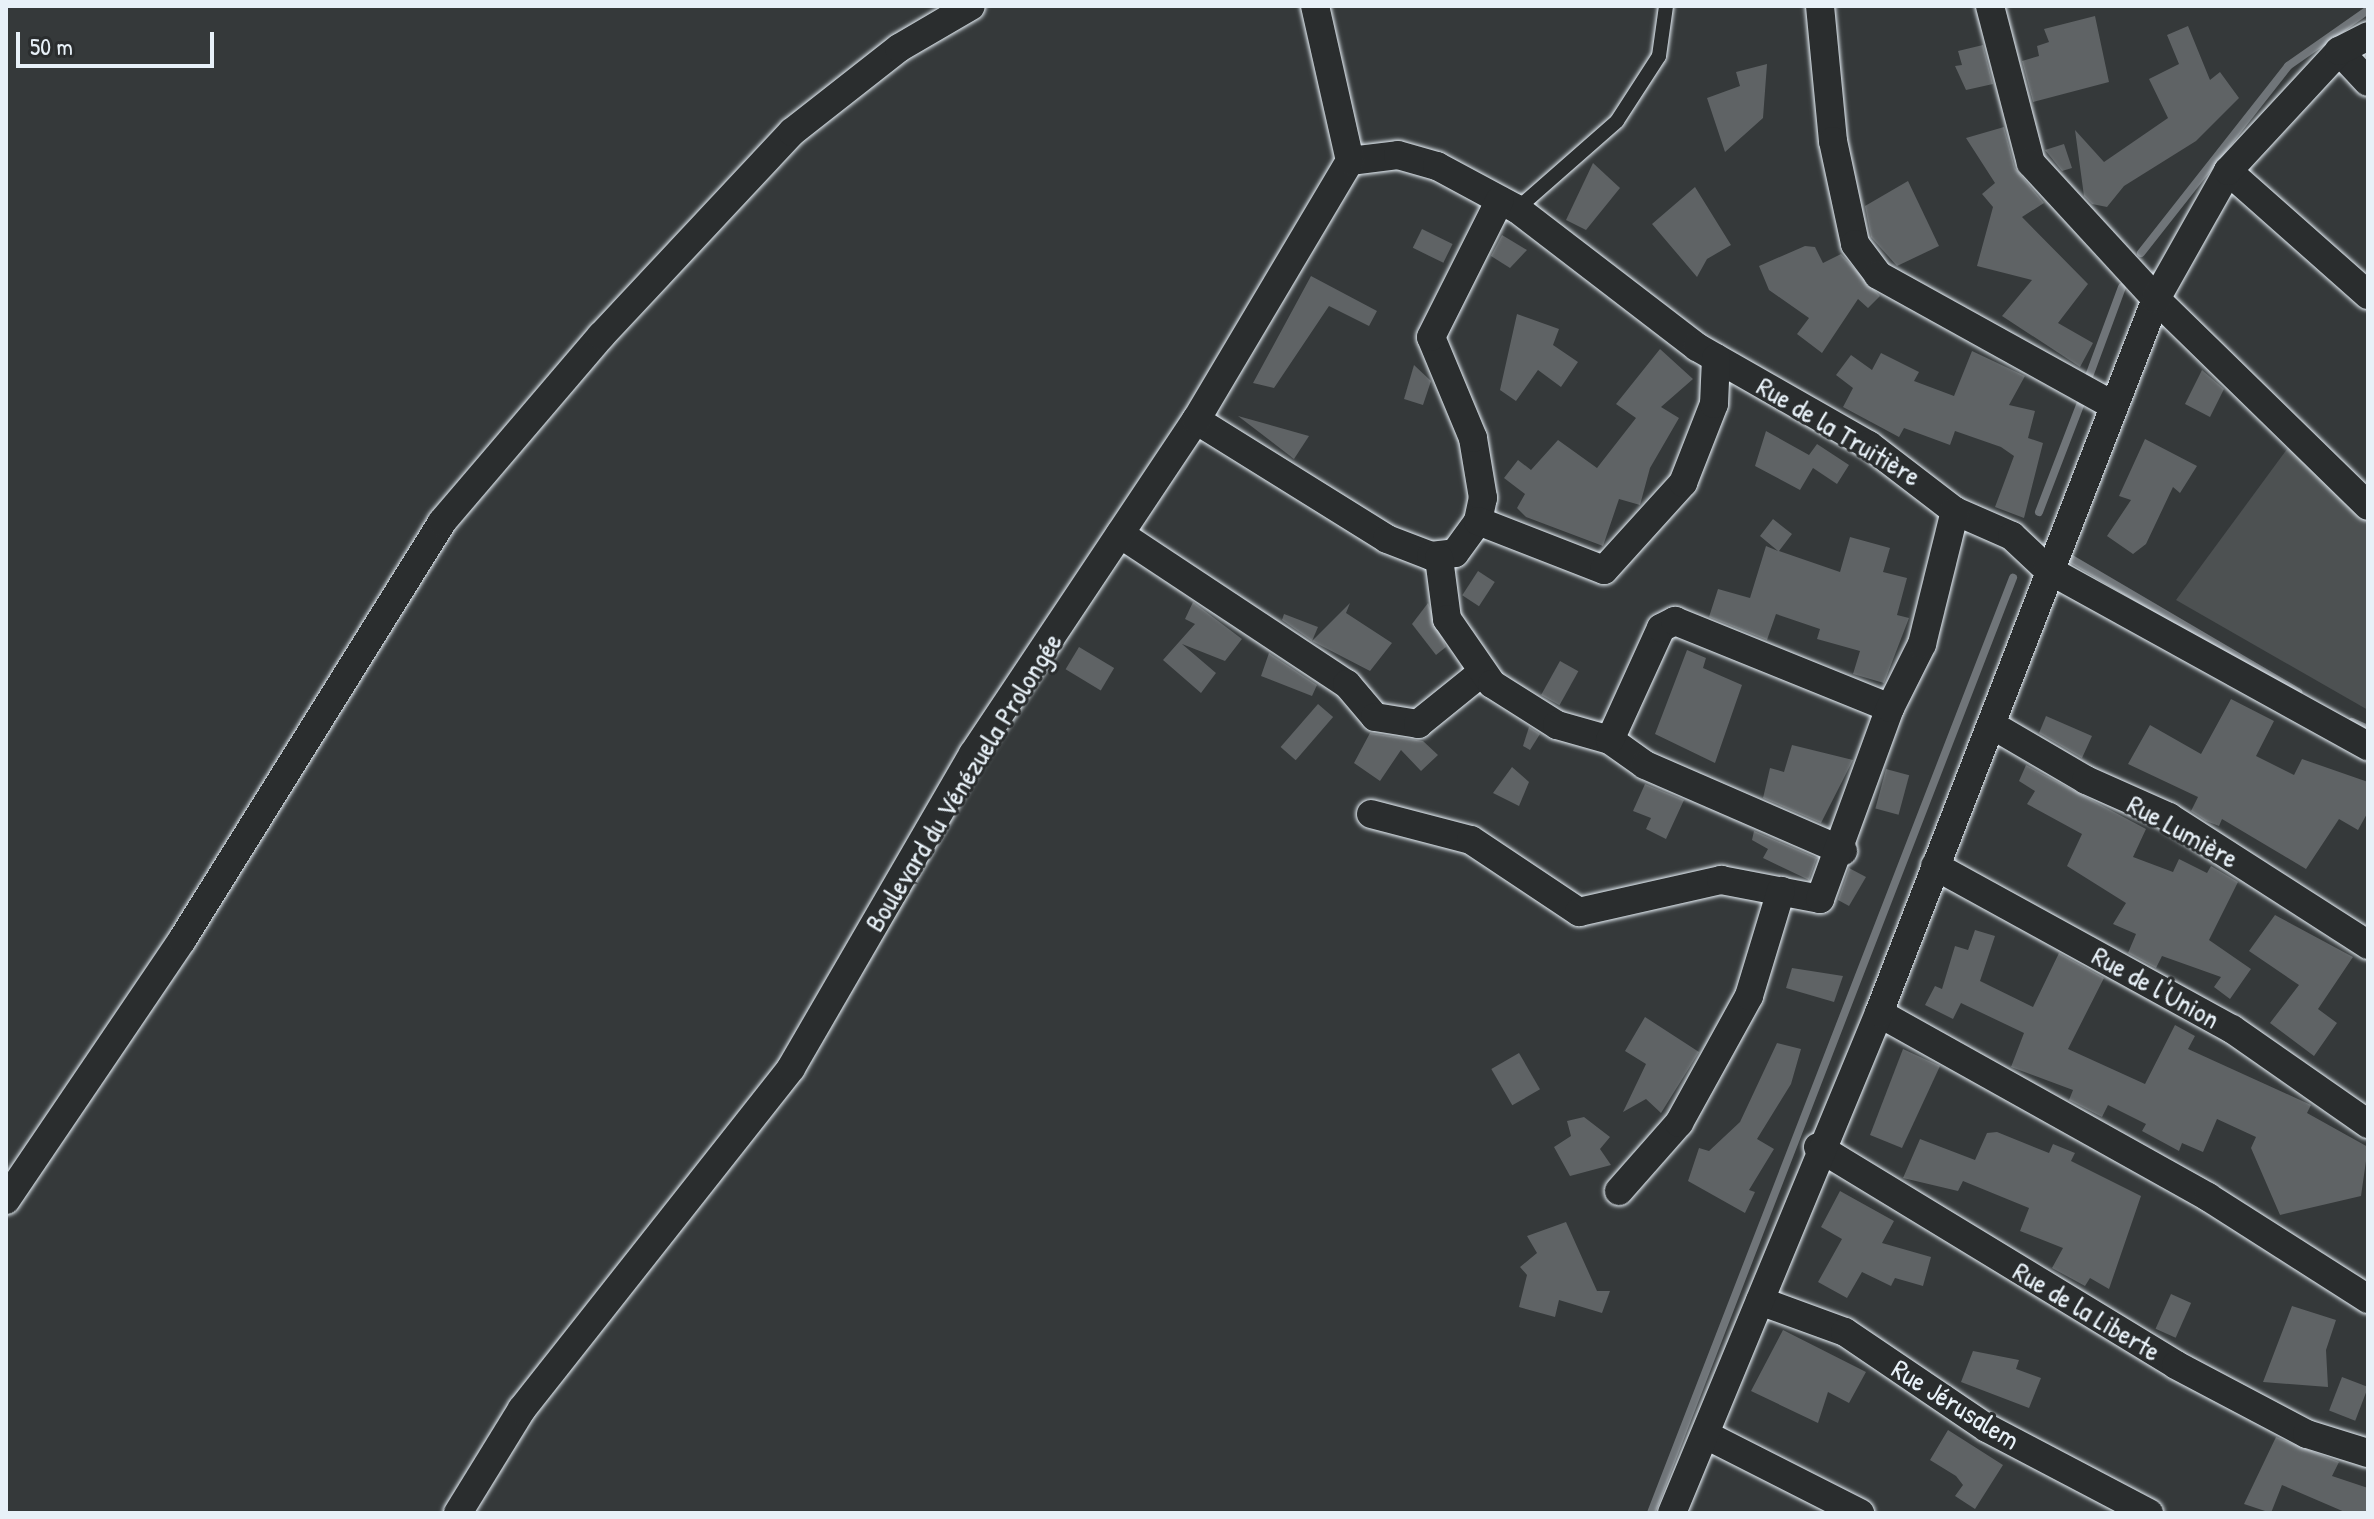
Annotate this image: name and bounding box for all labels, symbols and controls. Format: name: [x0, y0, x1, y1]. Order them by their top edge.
scale bar: [20, 16, 218, 66]
text: 50 m: [30, 30, 73, 62]
street label: Rue de la Truitière: [1751, 369, 1927, 493]
street label: Boulevard du Vénézuela Prolongée: [857, 627, 1069, 937]
street label: Rue Lumière: [2122, 787, 2244, 875]
street label: Rue de l'Union: [2086, 938, 2226, 1036]
street label: Rue de la Liberte: [2007, 1254, 2167, 1368]
street label: Rue Jérusalem: [1886, 1352, 2026, 1456]

